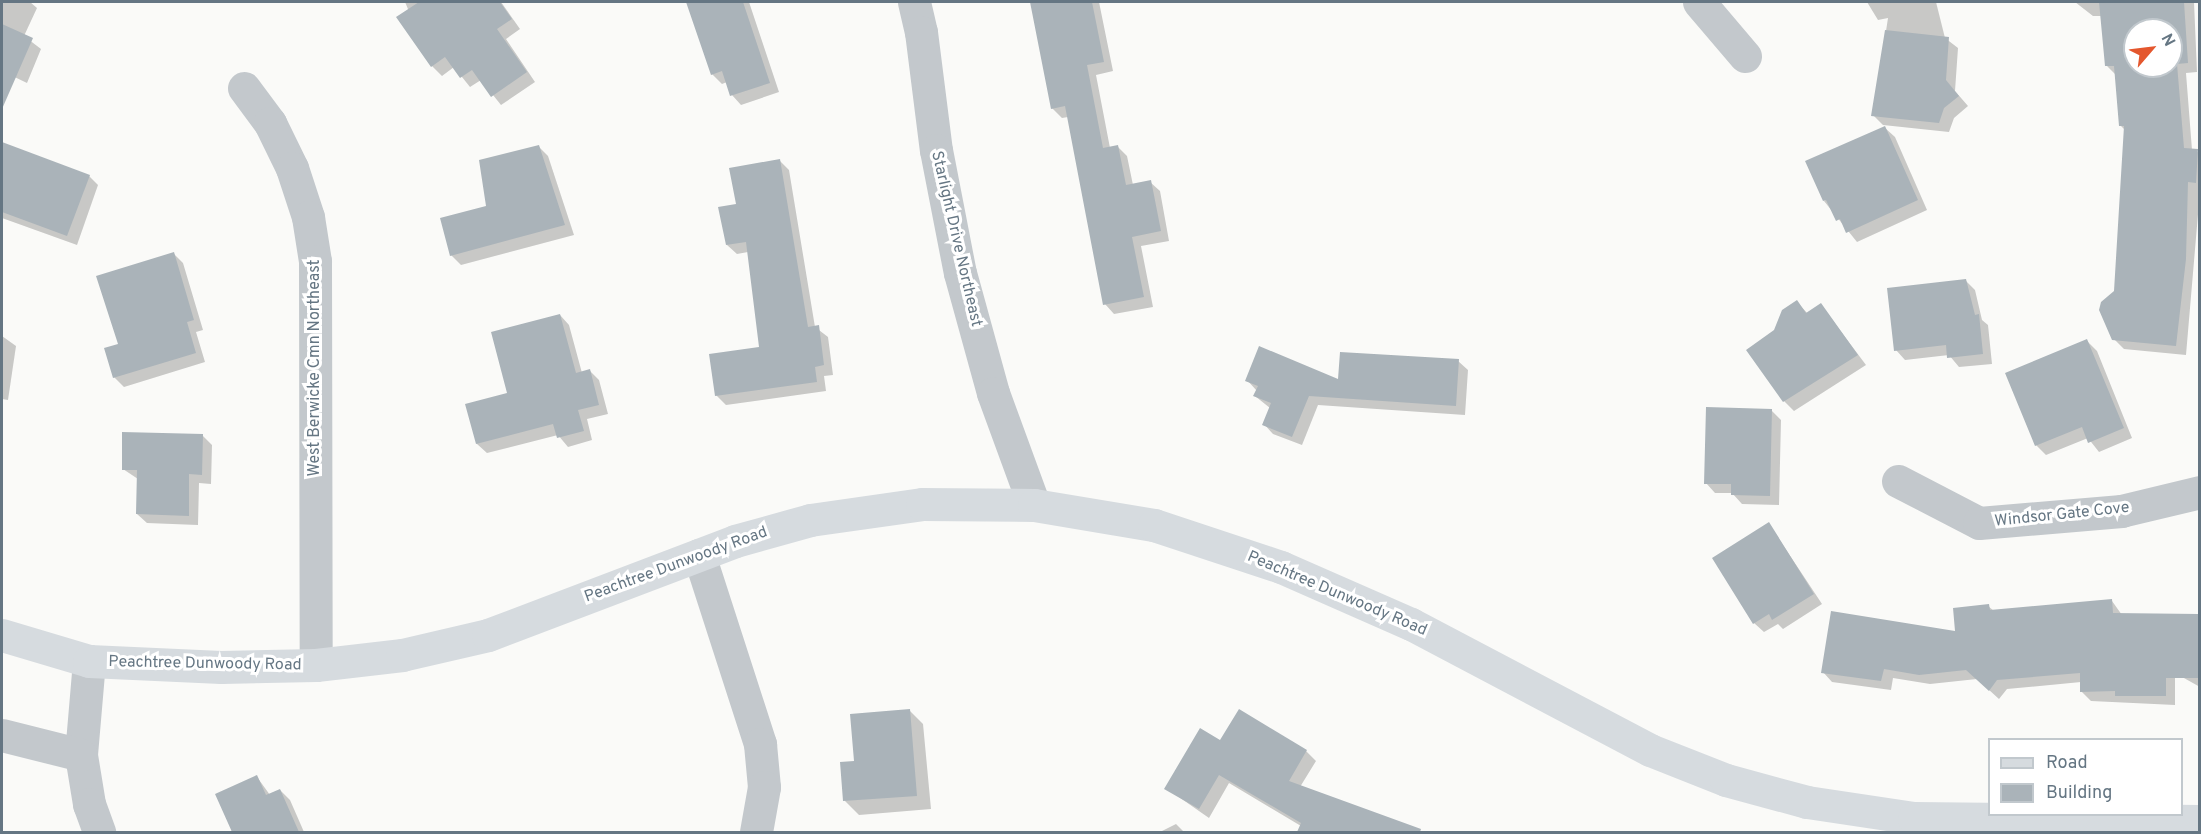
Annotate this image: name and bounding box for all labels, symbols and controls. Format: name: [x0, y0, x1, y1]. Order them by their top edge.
north arrow: [2123, 18, 2183, 78]
text: N: [2156, 31, 2179, 50]
street label: Starlight Drive Northeast: [926, 149, 986, 329]
street label: West Berwicke Cmn Northeast: [305, 259, 325, 477]
street label: Windsor Gate Cove: [1994, 498, 2130, 532]
street label: Peachtree Dunwoody Road: [582, 523, 770, 607]
street label: Peachtree Dunwoody Road: [1244, 547, 1430, 641]
street label: Peachtree Dunwoody Road: [108, 653, 302, 675]
legend: [1988, 738, 2183, 816]
text: Road: [2046, 752, 2088, 775]
text: Building: [2046, 782, 2112, 805]

